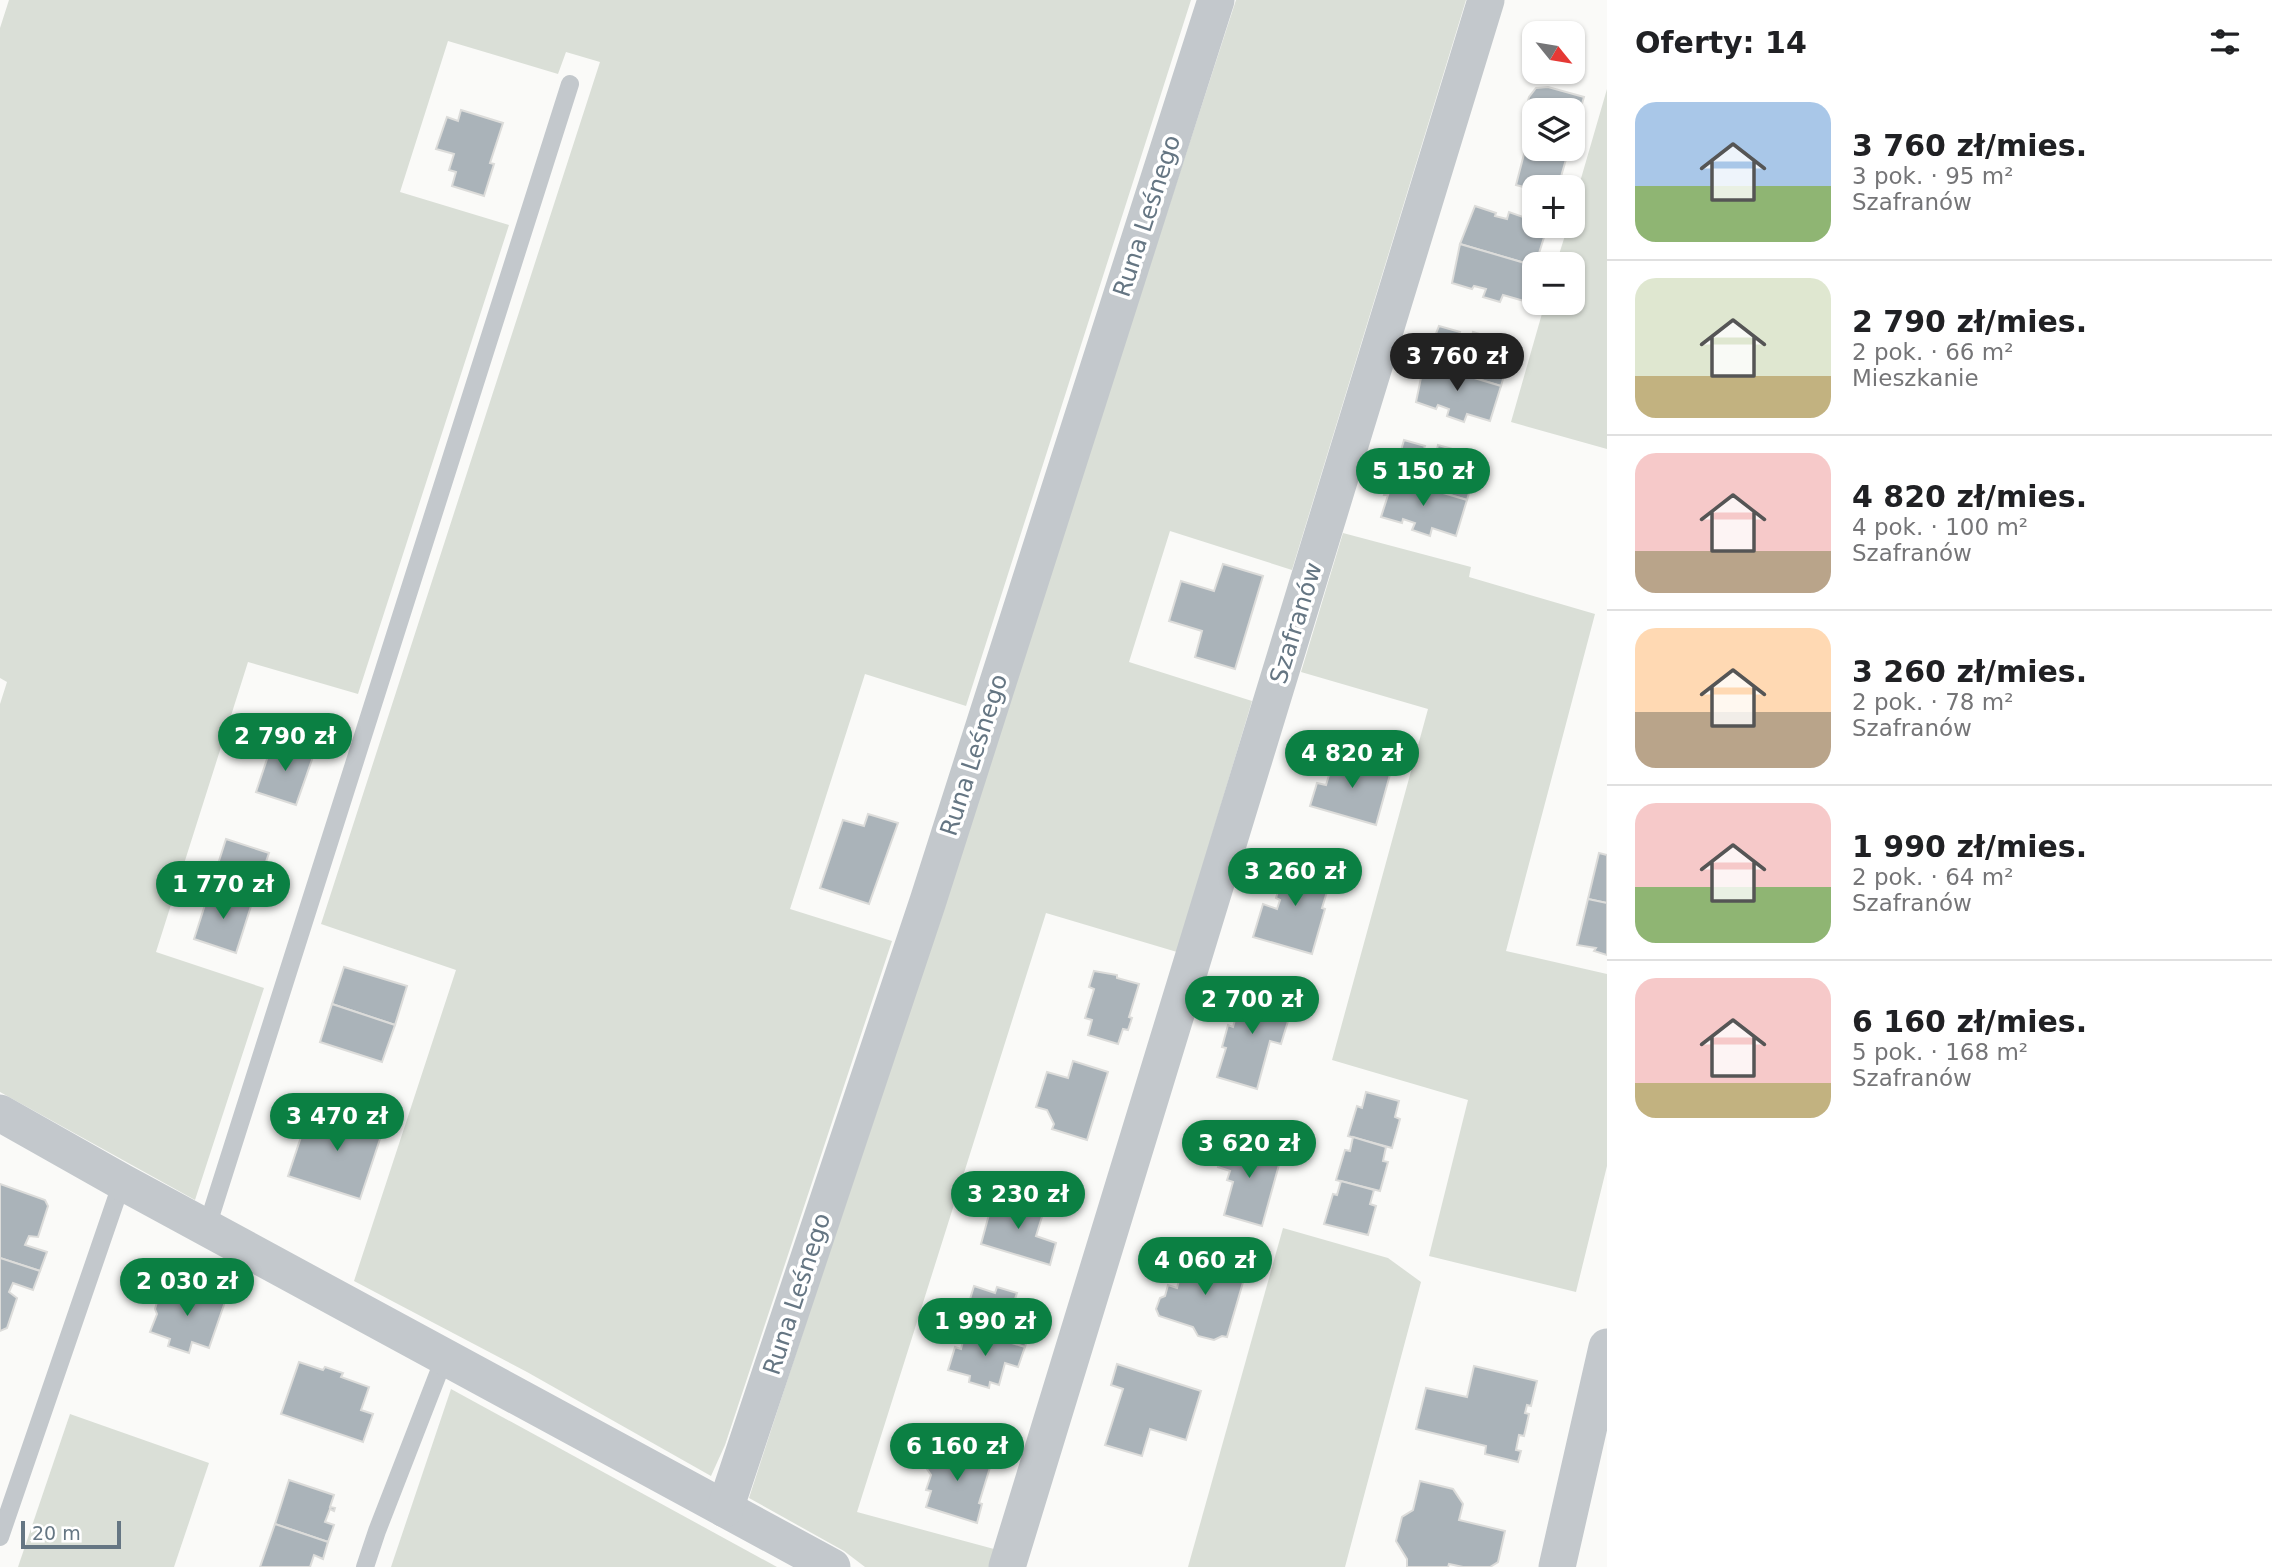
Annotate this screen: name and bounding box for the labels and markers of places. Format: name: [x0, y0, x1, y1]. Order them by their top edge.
pin: 3 760 zł: [1385, 334, 1529, 393]
pin: 5 150 zł: [1351, 448, 1495, 508]
pin: 2 790 zł: [213, 714, 357, 773]
pin: 4 820 zł: [1280, 730, 1424, 790]
pin: 3 260 zł: [1223, 848, 1367, 908]
pin: 1 770 zł: [151, 862, 295, 921]
pin: 2 700 zł: [1180, 976, 1324, 1036]
pin: 3 470 zł: [265, 1094, 409, 1153]
pin: 3 620 zł: [1177, 1120, 1321, 1180]
pin: 3 230 zł: [946, 1172, 1090, 1231]
pin: 4 060 zł: [1133, 1238, 1277, 1297]
pin: 2 030 zł: [115, 1258, 259, 1318]
pin: 1 990 zł: [913, 1298, 1057, 1358]
pin: 6 160 zł: [885, 1424, 1029, 1483]

